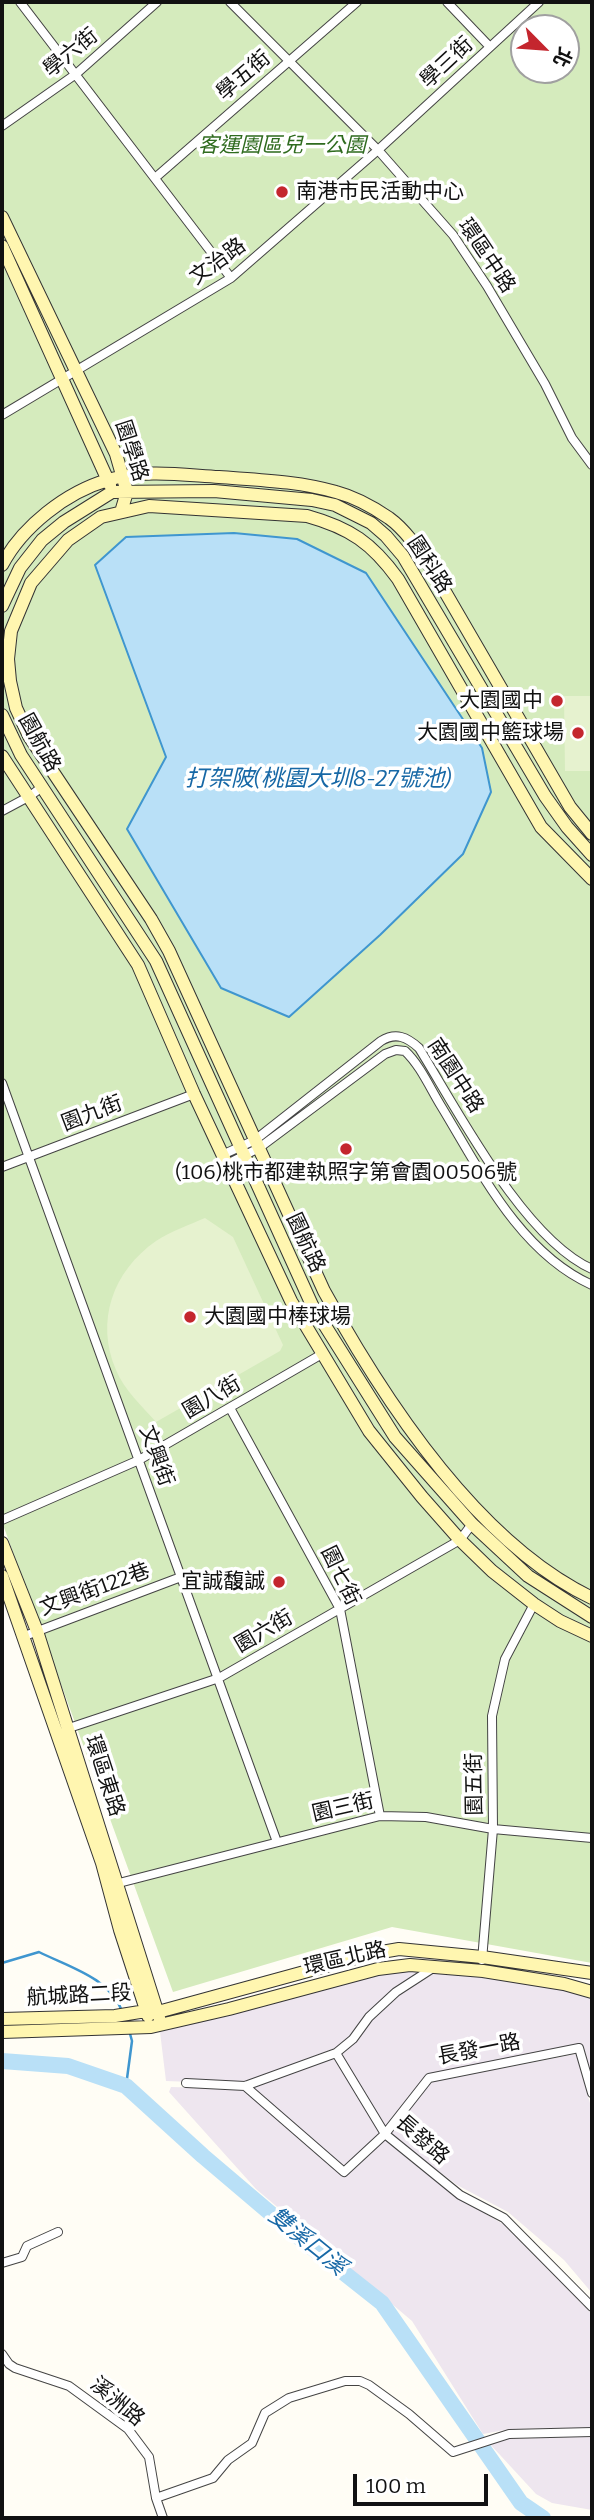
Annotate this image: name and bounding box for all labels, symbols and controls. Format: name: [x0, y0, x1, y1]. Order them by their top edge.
north arrow: [510, 14, 580, 84]
street label: 學六街: [39, 23, 103, 83]
street label: 學三街: [415, 32, 479, 94]
text: 北: [548, 44, 577, 71]
street label: 學五街: [212, 46, 276, 106]
park label: 客運園區兒一公園: [198, 133, 366, 159]
place label: 南港市民活動中心: [296, 179, 464, 205]
marker: 南港市民活動中心: [274, 184, 290, 200]
street label: 環區中路: [452, 214, 520, 298]
street label: 文治路: [185, 233, 251, 291]
street label: 園學路: [109, 417, 153, 485]
street label: 園科路: [401, 532, 457, 598]
place label: 大園國中: [459, 688, 543, 714]
marker: 大園國中: [549, 693, 565, 709]
street label: 園航路: [13, 709, 65, 777]
place label: 大園國中籃球場: [417, 720, 564, 746]
marker: 大園國中籃球場: [570, 725, 586, 741]
water label: 打架陂(桃園大圳8-27號池): [185, 766, 451, 794]
street label: 南園中路: [422, 1034, 488, 1118]
street label: 園九街: [58, 1091, 126, 1137]
marker: (106)桃市都建執照字第會園00506號: [338, 1141, 354, 1157]
place label: (106)桃市都建執照字第會園00506號: [175, 1160, 517, 1186]
street label: 園航路: [280, 1209, 330, 1277]
place label: 大園國中棒球場: [204, 1304, 351, 1330]
marker: 大園國中棒球場: [182, 1309, 198, 1325]
street label: 園八街: [178, 1371, 246, 1425]
street label: 文興街: [133, 1422, 179, 1490]
street label: 園七街: [315, 1542, 365, 1610]
street label: 文興街122巷: [36, 1558, 154, 1622]
place label: 宜誠馥誠: [181, 1569, 265, 1595]
marker: 宜誠馥誠: [271, 1574, 287, 1590]
street label: 園六街: [230, 1605, 298, 1659]
street label: 環區東路: [79, 1732, 129, 1820]
street label: 園五街: [462, 1752, 488, 1816]
street label: 園三街: [309, 1789, 377, 1827]
street label: 環區北路: [301, 1937, 389, 1981]
street label: 航城路二段: [26, 1981, 132, 2011]
street label: 長發一路: [435, 2030, 523, 2070]
street label: 長發路: [390, 2110, 454, 2170]
water label: 雙溪口溪: [263, 2202, 351, 2282]
street label: 溪洲路: [85, 2372, 149, 2432]
scale bar: [356, 2460, 491, 2504]
text: 100 m: [366, 2473, 426, 2499]

